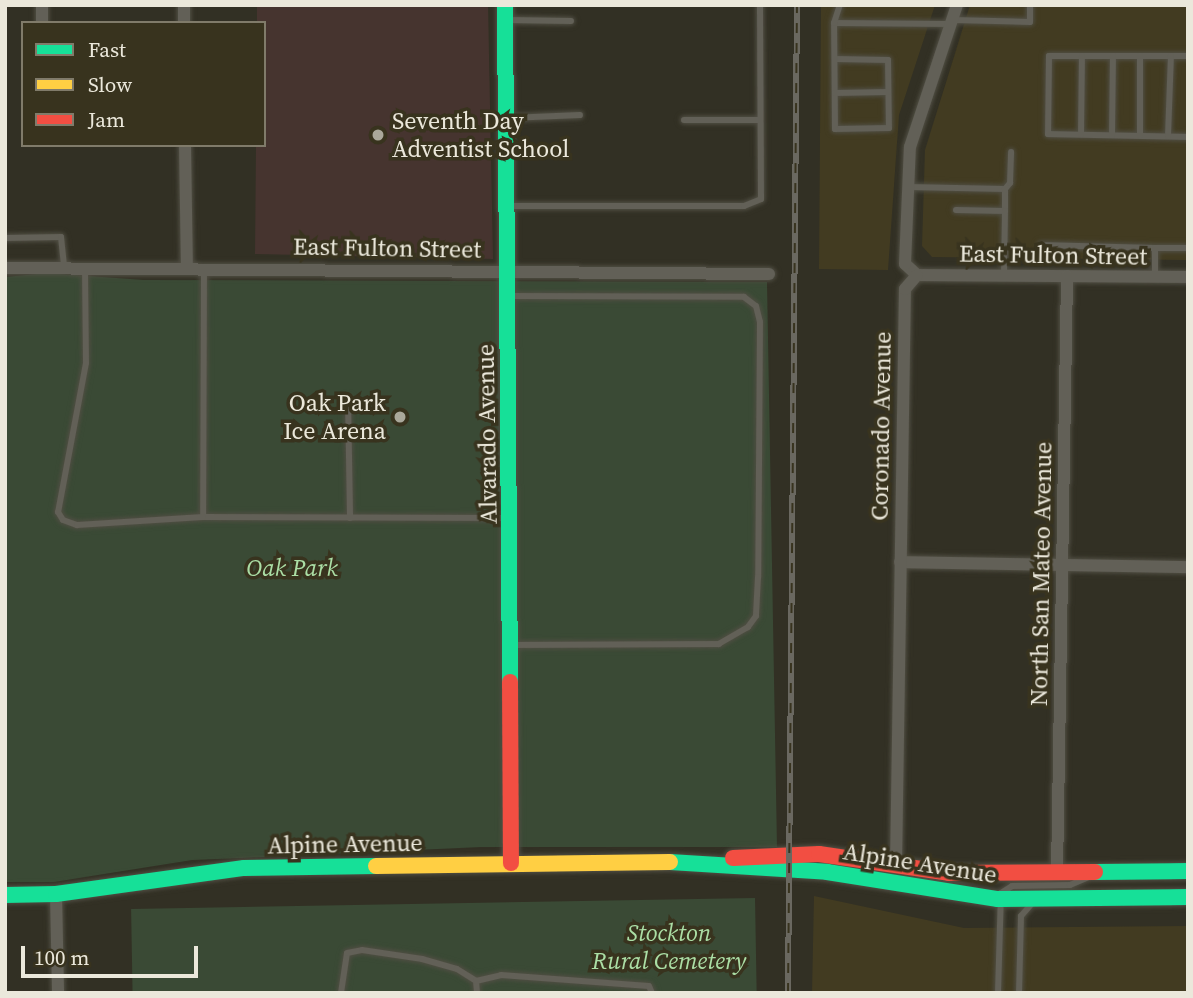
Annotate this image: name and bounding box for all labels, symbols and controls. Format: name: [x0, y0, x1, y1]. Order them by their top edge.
legend: [21, 21, 266, 147]
text: Fast: [88, 35, 126, 64]
text: Slow: [88, 70, 132, 99]
text: Jam: [88, 105, 125, 134]
place label: Seventh Day Adventist School: [392, 107, 569, 163]
marker: Seventh Day Adventist School: [370, 127, 386, 143]
street label: East Fulton Street: [293, 232, 481, 264]
street label: East Fulton Street: [959, 239, 1147, 271]
street label: Coronado Avenue: [865, 331, 897, 521]
street label: Alvarado Avenue: [471, 344, 503, 524]
place label: Oak Park Ice Arena: [283, 389, 386, 445]
marker: Oak Park Ice Arena: [392, 409, 408, 425]
street label: North San Mateo Avenue: [1024, 442, 1058, 706]
park label: Oak Park: [246, 554, 338, 582]
street label: Alpine Avenue: [267, 828, 423, 860]
street label: Alpine Avenue: [841, 837, 999, 889]
park label: Stockton Rural Cemetery: [592, 919, 746, 975]
scale bar: [24, 932, 201, 976]
text: 100 m: [34, 943, 89, 972]

